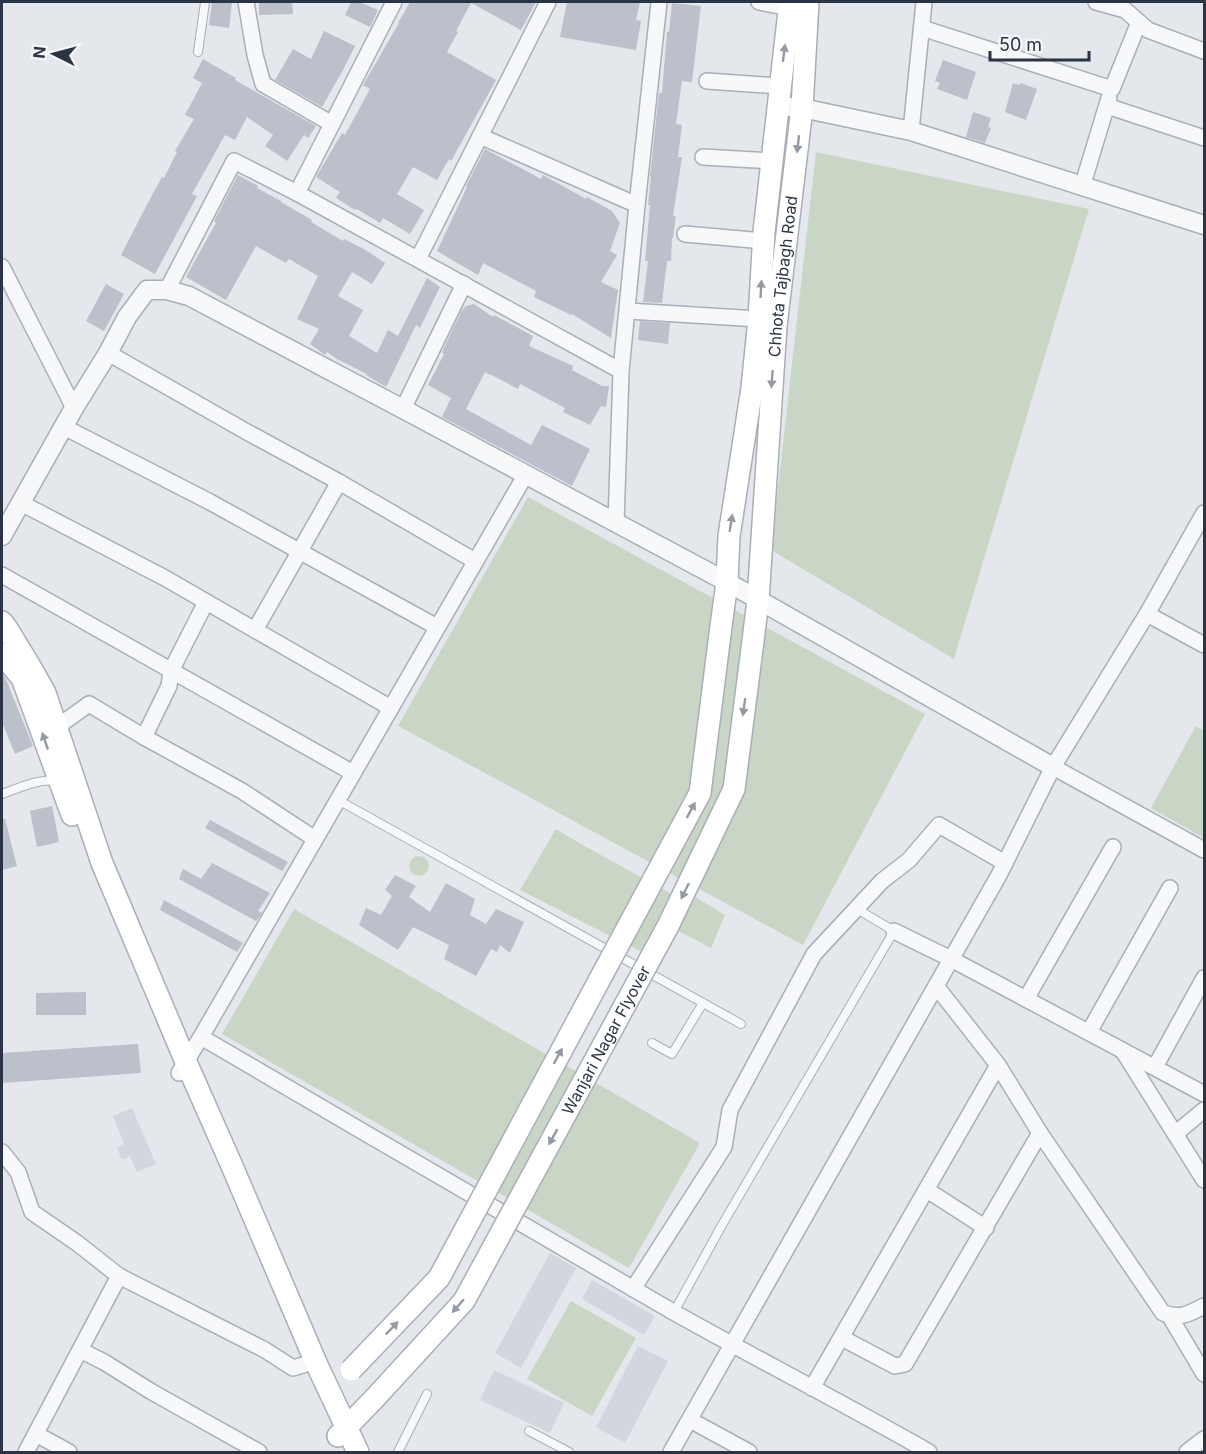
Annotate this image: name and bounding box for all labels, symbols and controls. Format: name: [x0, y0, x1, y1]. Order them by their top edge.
north arrow: [24, 24, 84, 84]
scale bar: [990, 24, 1089, 62]
text: 50 m: [999, 34, 1042, 55]
one-way arrow: [779, 43, 789, 62]
text: N: [28, 45, 50, 60]
one-way arrow: [793, 134, 803, 153]
street label: Chhota Tajbagh Road: [764, 195, 801, 358]
one-way arrow: [757, 279, 766, 298]
one-way arrow: [768, 370, 777, 389]
one-way arrow: [726, 514, 735, 533]
one-way arrow: [740, 698, 749, 717]
one-way arrow: [40, 732, 50, 750]
one-way arrow: [686, 802, 696, 819]
one-way arrow: [680, 882, 689, 899]
street label: Wanjari Nagar Flyover: [557, 962, 655, 1118]
one-way arrow: [553, 1047, 563, 1064]
one-way arrow: [548, 1128, 558, 1145]
one-way arrow: [451, 1299, 465, 1314]
one-way arrow: [384, 1321, 398, 1335]

